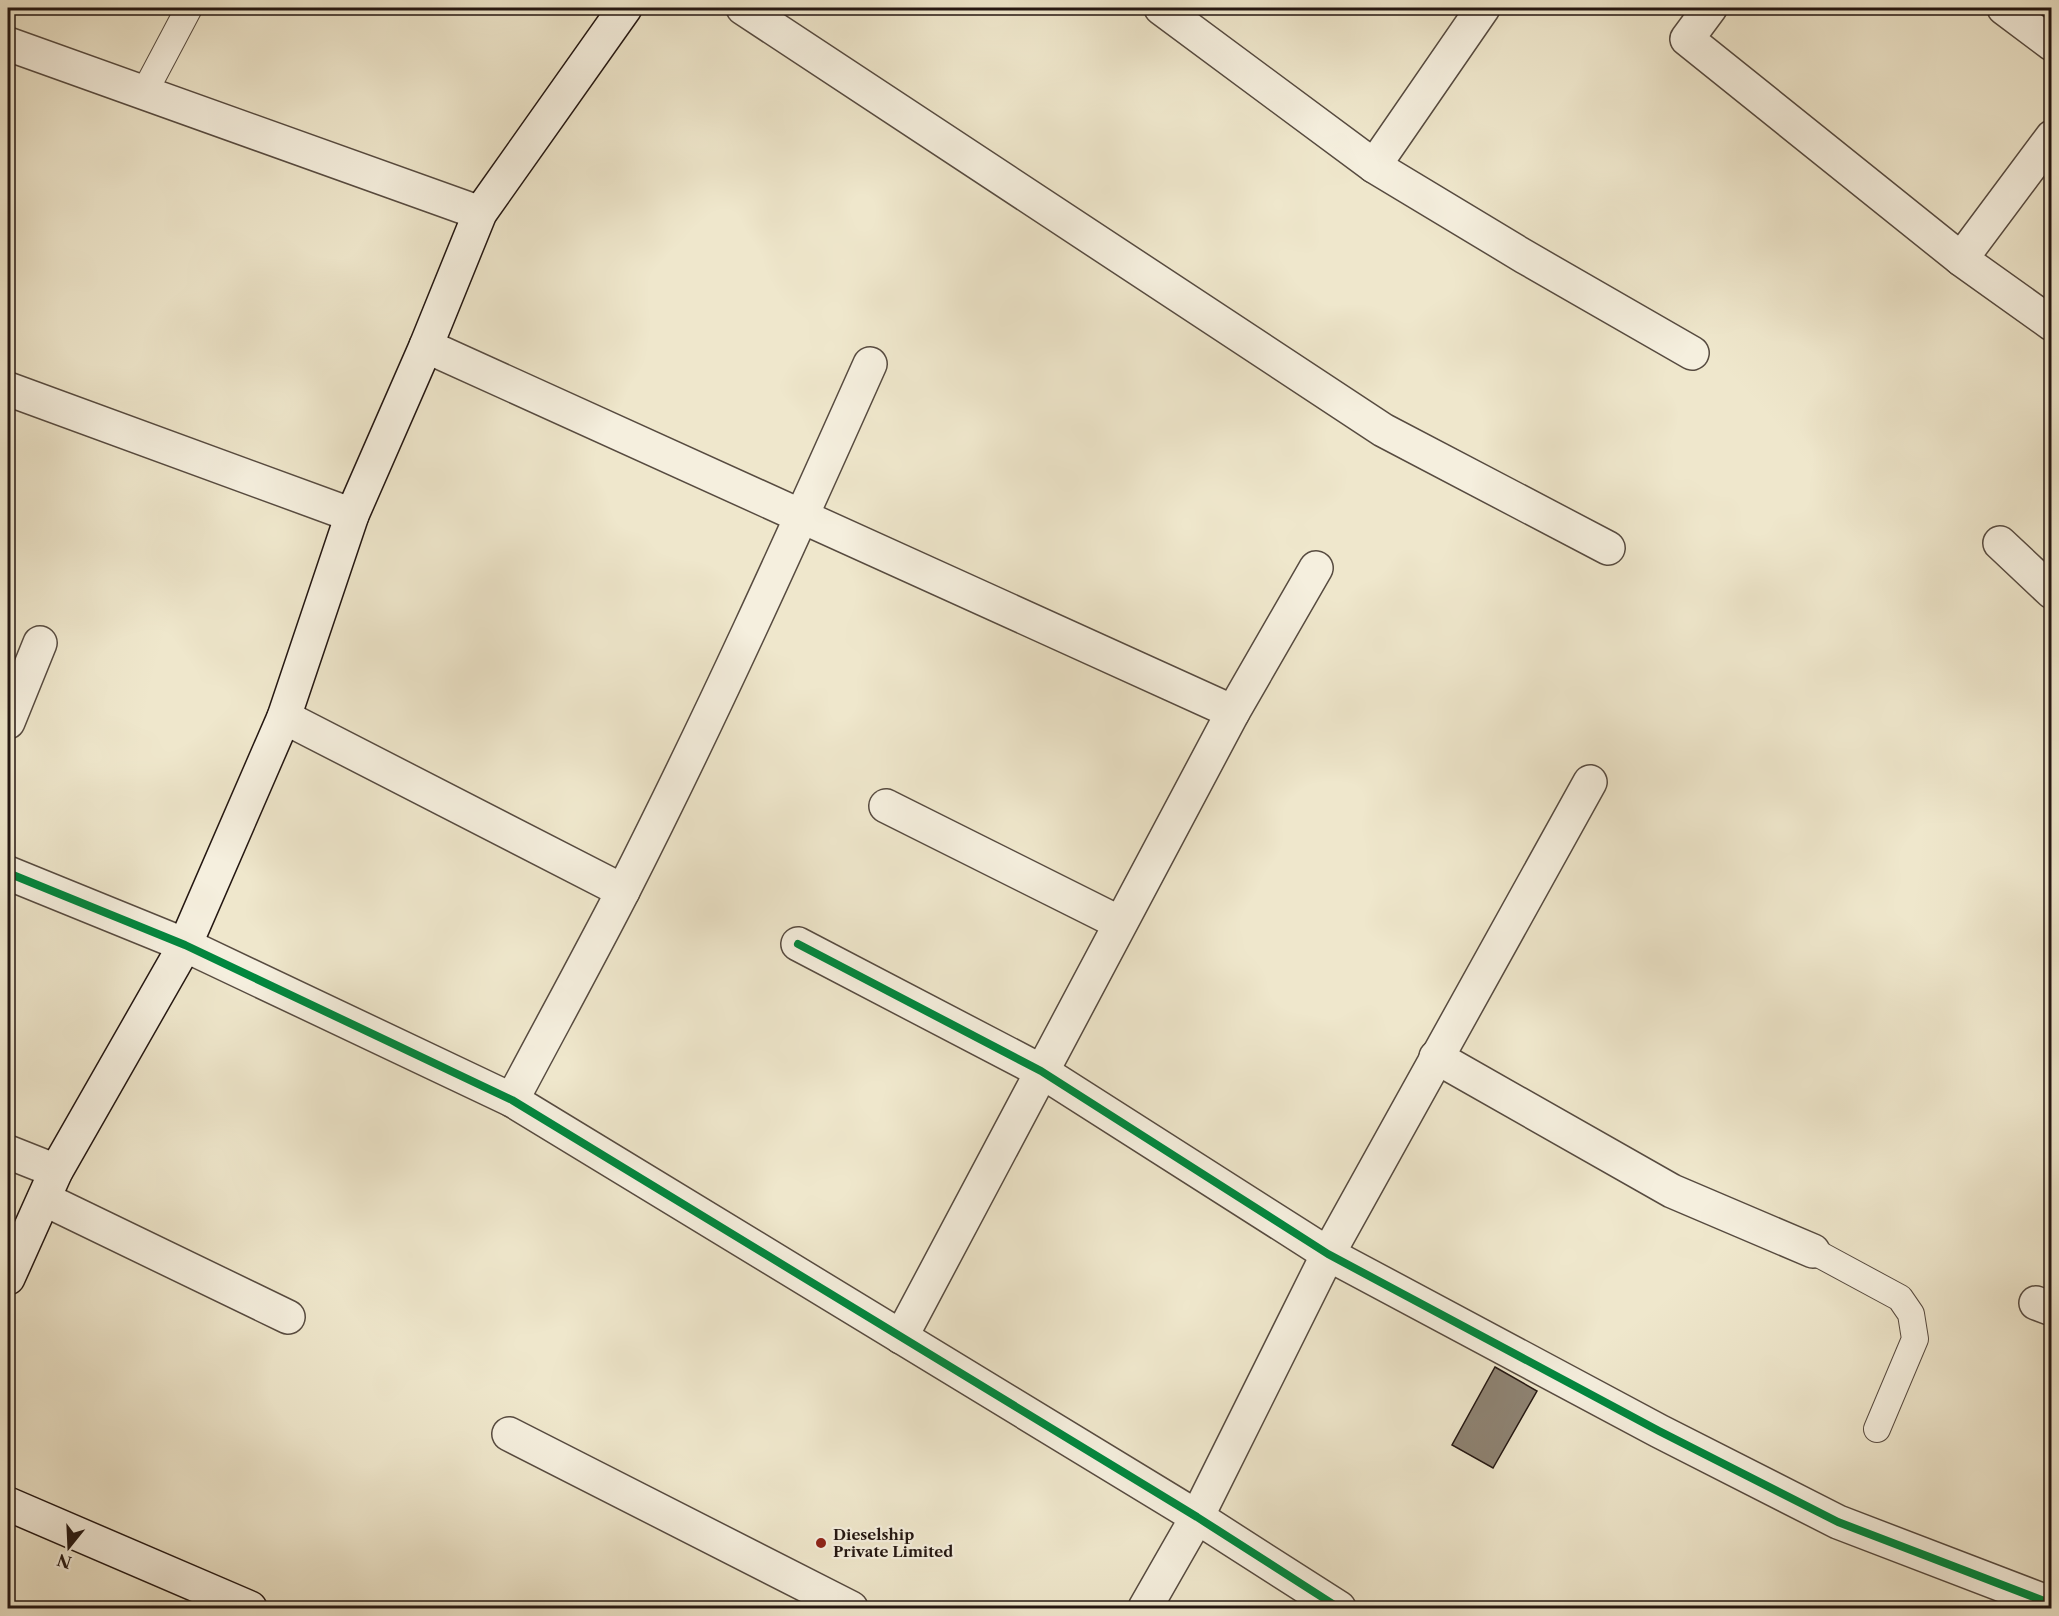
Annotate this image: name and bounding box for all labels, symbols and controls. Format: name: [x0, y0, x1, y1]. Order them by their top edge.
north arrow: [39, 1517, 99, 1577]
place label: Dieselship Private Limited: [833, 1525, 953, 1561]
marker: Dieselship Private Limited: [814, 1536, 828, 1550]
text: N: [55, 1550, 74, 1573]

